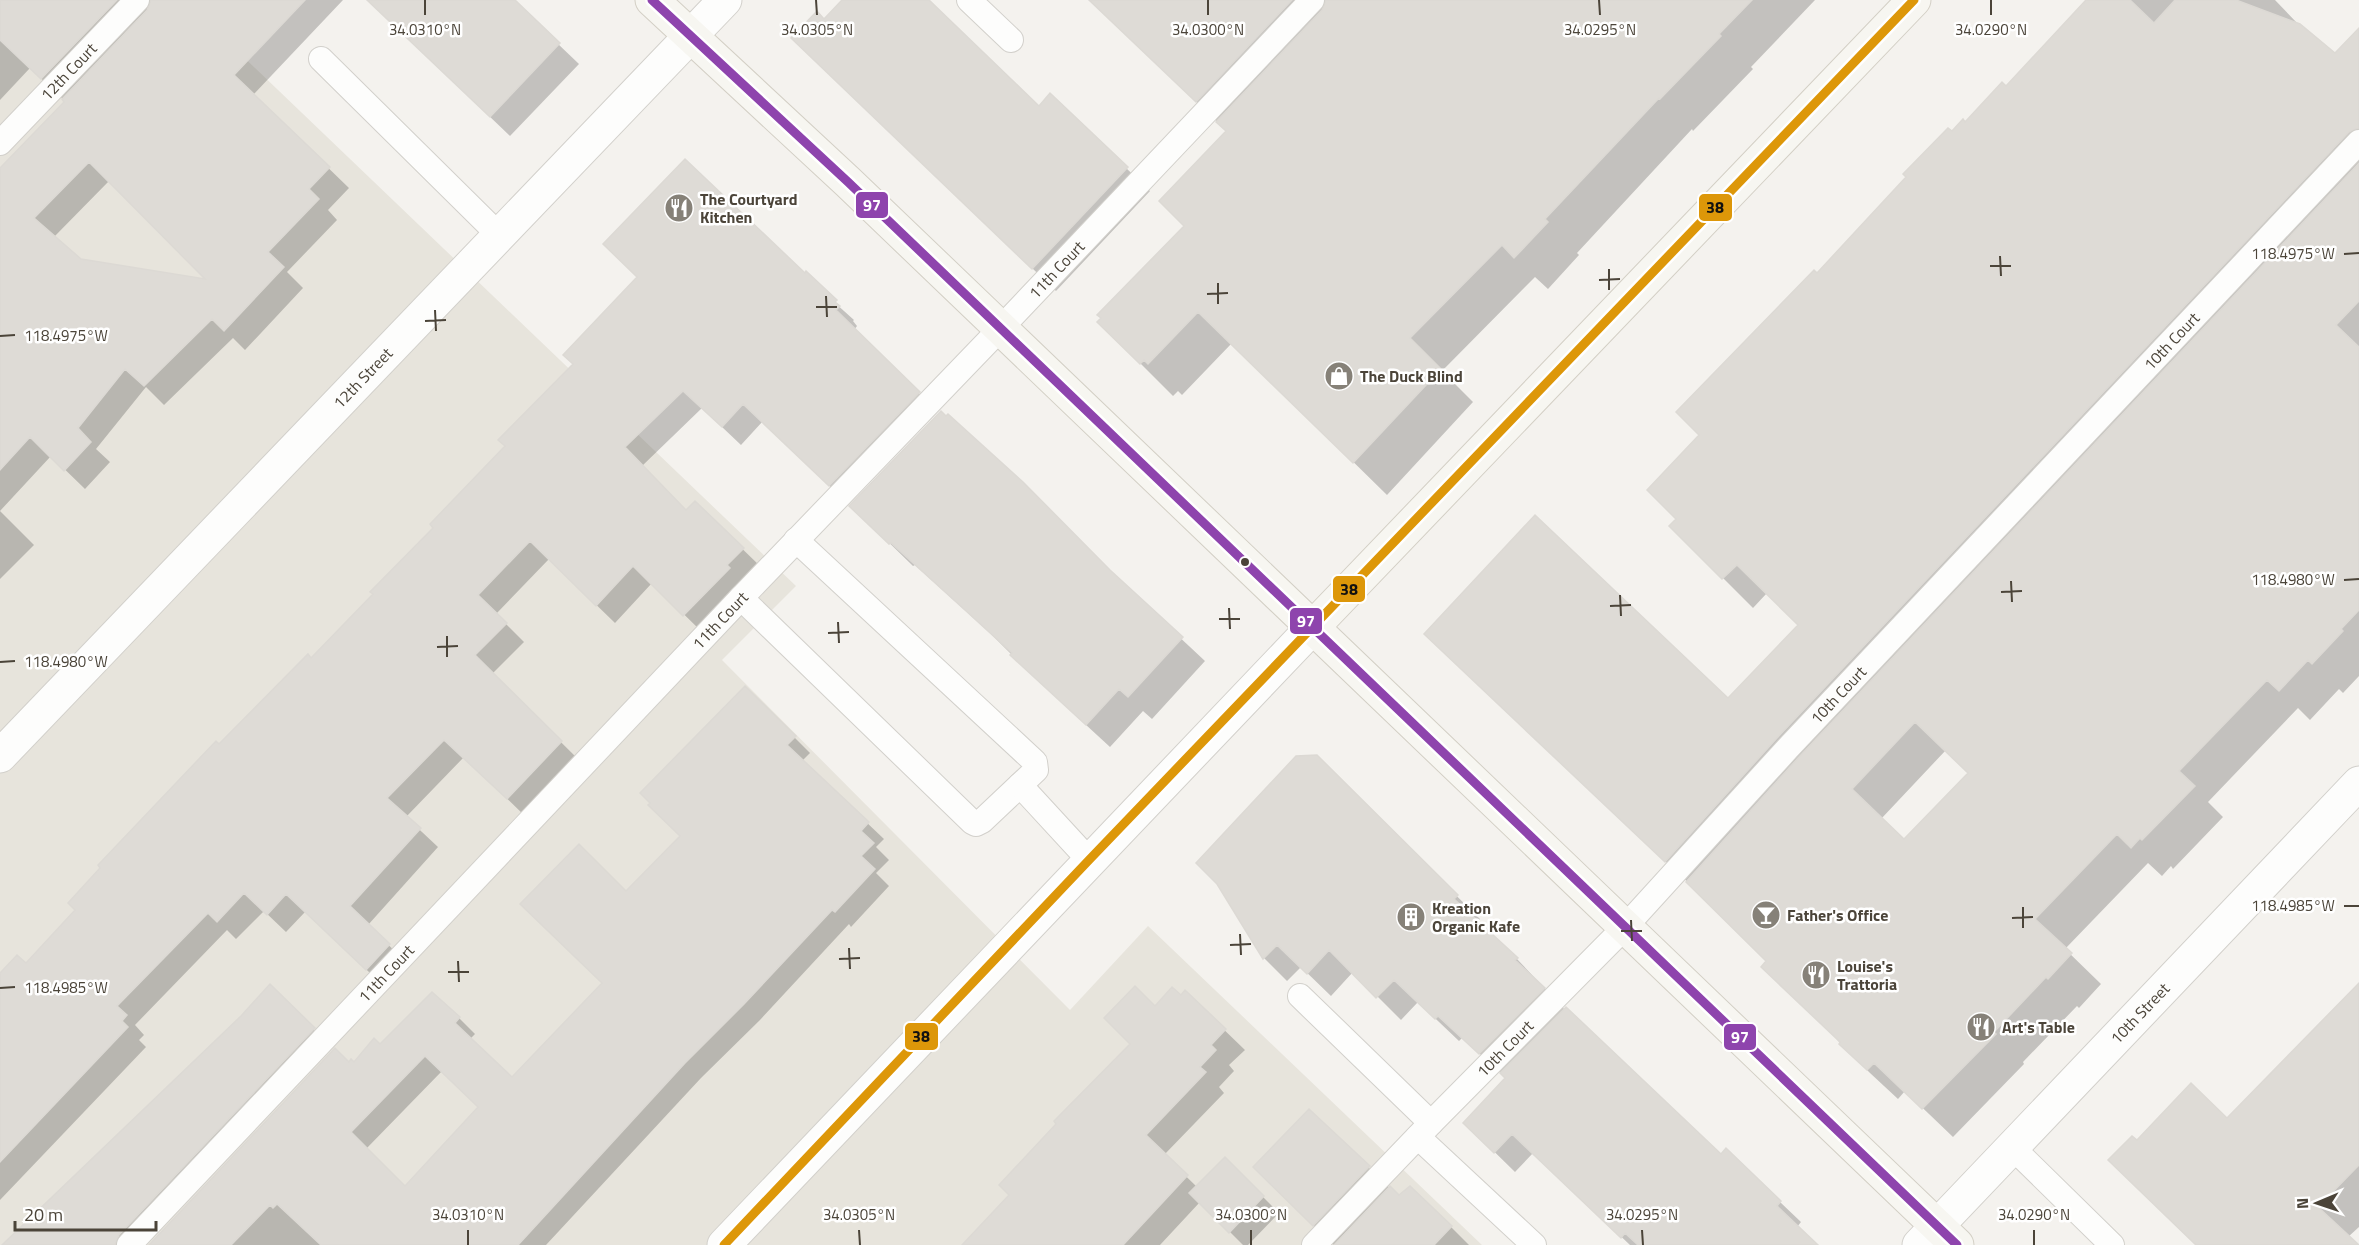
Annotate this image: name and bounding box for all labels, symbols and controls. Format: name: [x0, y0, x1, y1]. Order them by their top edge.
text: 34.0310°N: [389, 18, 461, 41]
text: 34.0305°N: [781, 18, 853, 41]
text: 34.0300°N: [1172, 18, 1244, 41]
text: 34.0295°N: [1564, 18, 1636, 41]
text: 34.0290°N: [1955, 18, 2027, 41]
street label: 12th Court: [35, 37, 102, 106]
place label: The Courtyard Kitchen: [700, 187, 797, 229]
line badge: 97: [855, 191, 889, 219]
restaurant icon: The Courtyard Kitchen: [663, 192, 695, 224]
text: 97: [863, 193, 881, 217]
line badge: 38: [1698, 193, 1733, 222]
text: 38: [1706, 195, 1724, 219]
street label: 11th Court: [1023, 235, 1090, 304]
text: 118.4975°W: [2251, 242, 2335, 265]
street label: 10th Court: [2138, 306, 2205, 376]
text: 118.4975°W: [24, 324, 108, 347]
street label: 12th Street: [327, 341, 398, 414]
shop icon: The Duck Blind: [1323, 360, 1355, 392]
place label: The Duck Blind: [1360, 364, 1463, 388]
unlabelled marker: [1239, 556, 1251, 568]
text: 118.4980°W: [2251, 568, 2335, 591]
line badge: 38: [1332, 575, 1366, 603]
text: 38: [1340, 577, 1358, 601]
street label: 11th Court: [686, 585, 754, 655]
line badge: 97: [1289, 607, 1323, 635]
text: 97: [1297, 609, 1315, 633]
text: 118.4980°W: [24, 650, 108, 673]
street label: 10th Court: [1805, 660, 1872, 729]
text: 118.4985°W: [2251, 894, 2335, 917]
place label: Kreation Organic Kafe: [1432, 896, 1520, 938]
bar icon: Father's Office: [1750, 899, 1782, 931]
building icon: Kreation Organic Kafe: [1395, 901, 1427, 933]
place label: Father's Office: [1787, 903, 1888, 927]
street label: 11th Court: [352, 938, 420, 1008]
place label: Louise's Trattoria: [1837, 954, 1897, 996]
restaurant icon: Louise's Trattoria: [1800, 959, 1832, 991]
text: 118.4985°W: [24, 976, 108, 999]
street label: 10th Street: [2104, 977, 2175, 1049]
restaurant icon: Art's Table: [1965, 1011, 1997, 1043]
street label: 10th Court: [1471, 1014, 1539, 1083]
place label: Art's Table: [2002, 1015, 2075, 1039]
line badge: 38: [904, 1022, 939, 1051]
line badge: 97: [1723, 1023, 1757, 1051]
text: 38: [912, 1024, 930, 1048]
text: 97: [1731, 1025, 1749, 1049]
north arrow: [2287, 1173, 2347, 1233]
scale bar: [15, 1194, 156, 1232]
text: N: [2290, 1198, 2314, 1209]
text: 20 m: [24, 1201, 63, 1228]
text: 34.0310°N: [432, 1203, 504, 1226]
text: 34.0305°N: [823, 1203, 895, 1226]
text: 34.0300°N: [1215, 1203, 1287, 1226]
text: 34.0295°N: [1606, 1203, 1678, 1226]
text: 34.0290°N: [1998, 1203, 2070, 1226]

